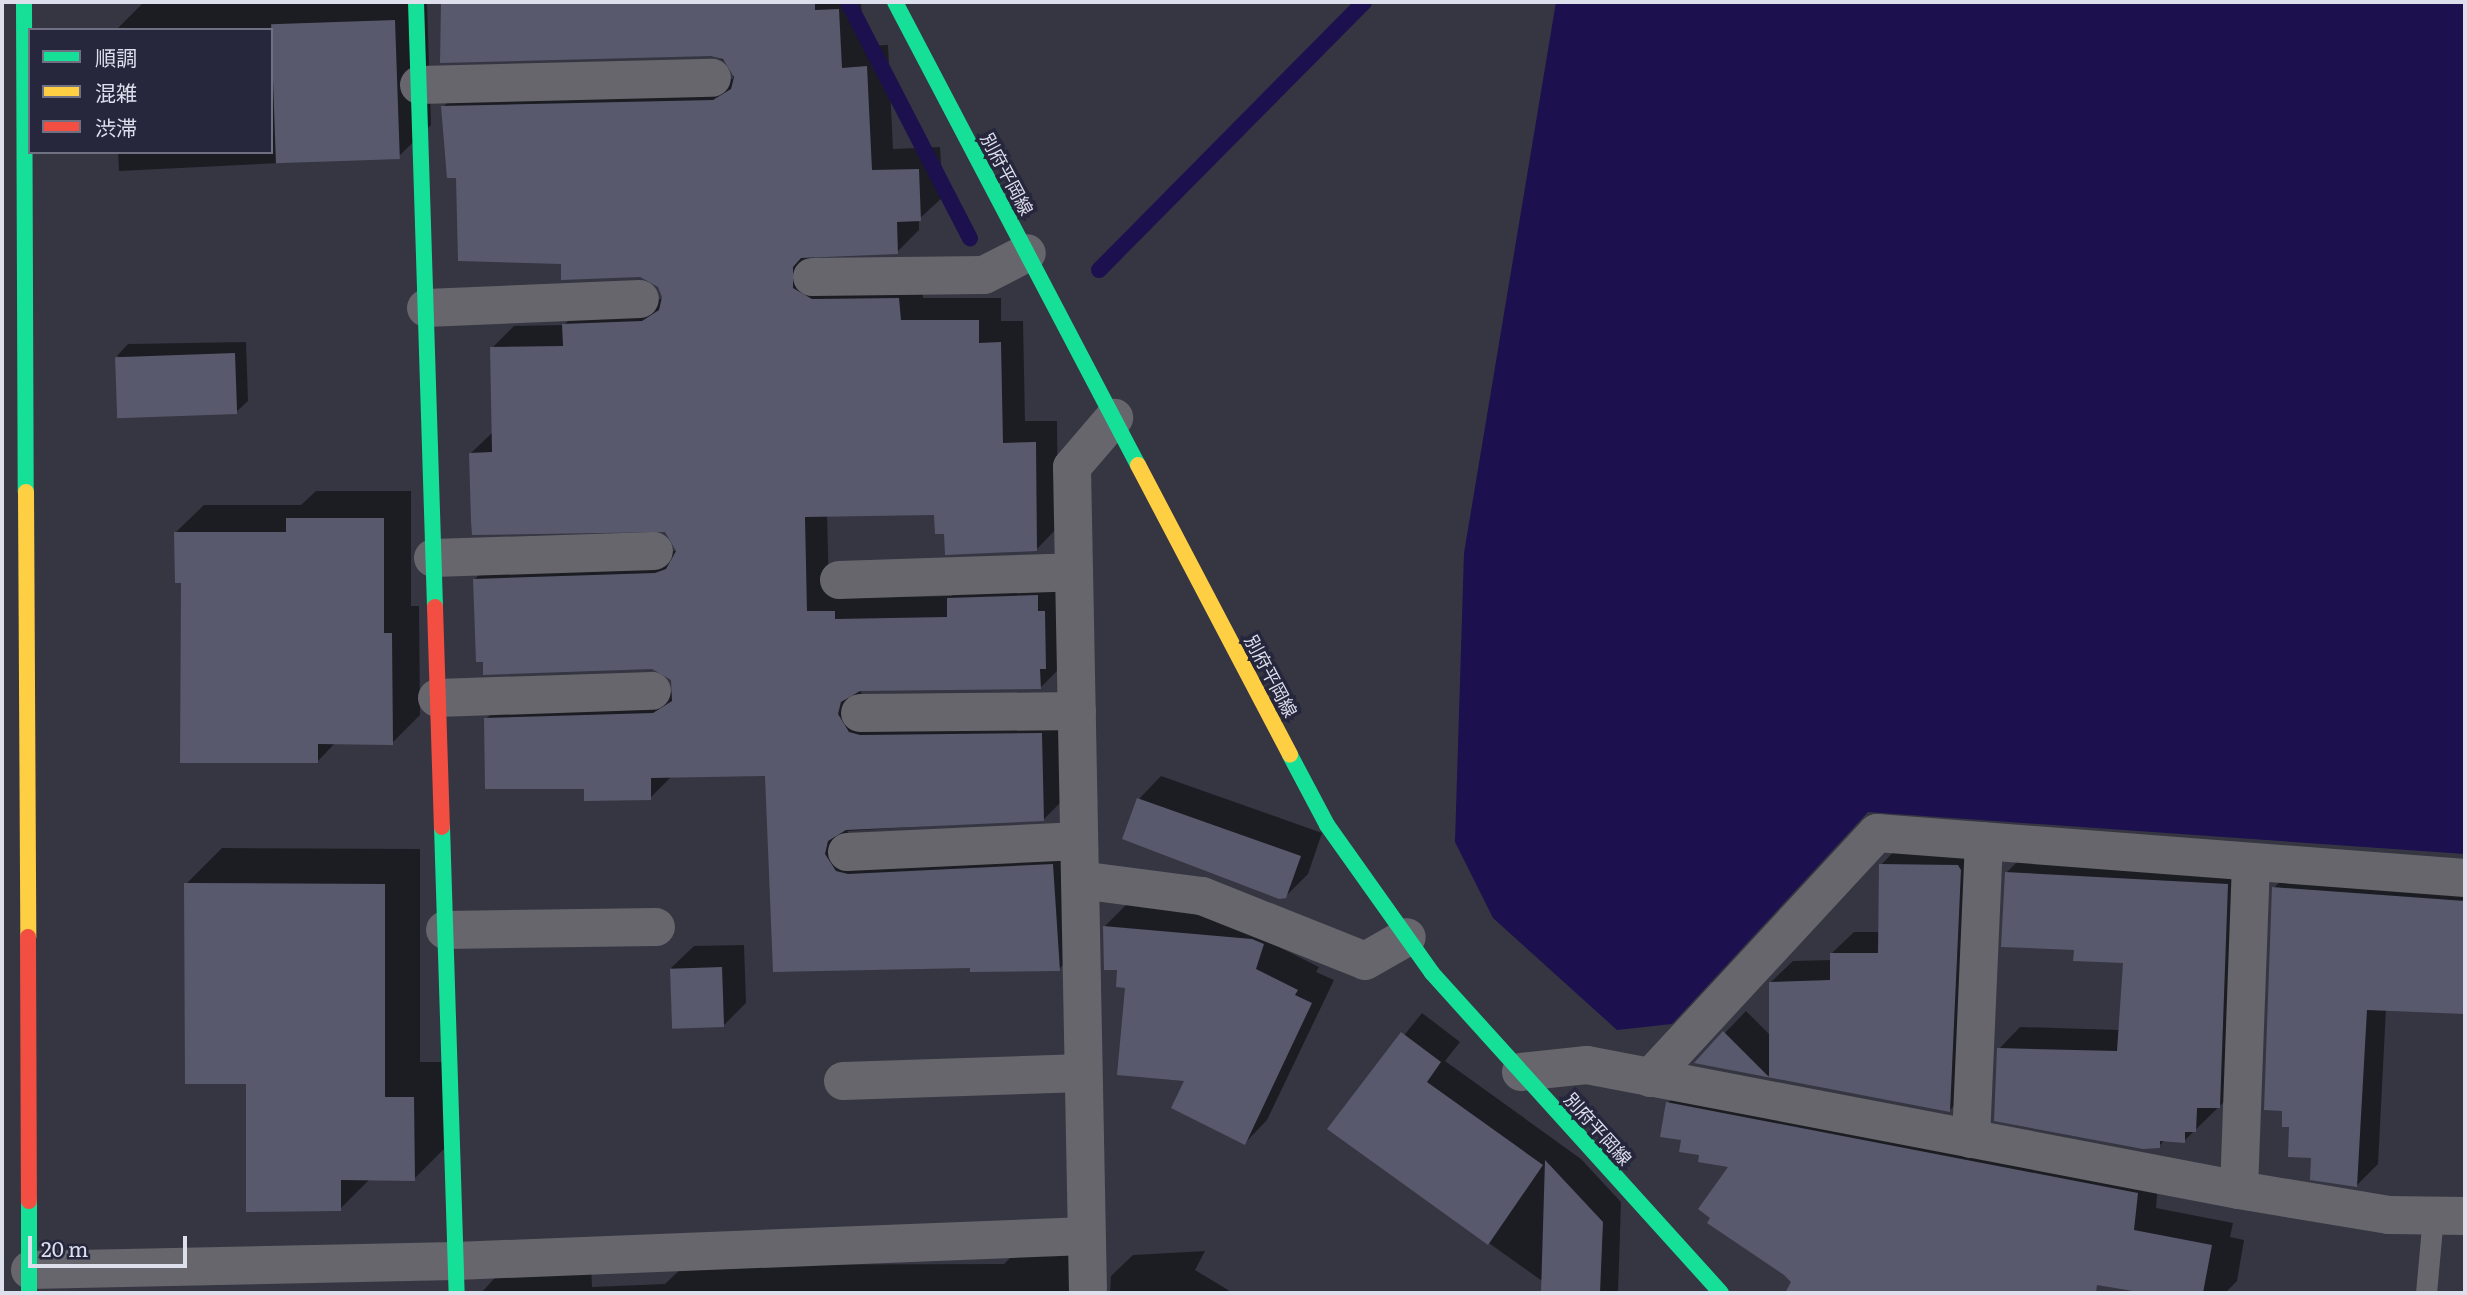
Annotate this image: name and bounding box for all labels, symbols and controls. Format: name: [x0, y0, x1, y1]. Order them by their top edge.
legend: [28, 28, 273, 154]
text: 順調: [95, 41, 137, 72]
text: 混雑: [95, 76, 137, 107]
text: 渋滞: [95, 111, 137, 142]
street label: 別府平岡線: [976, 129, 1038, 219]
street label: 別府平岡線: [1240, 631, 1302, 721]
street label: 別府平岡線: [1560, 1088, 1636, 1170]
scale bar: [32, 1222, 191, 1266]
text: 20 m: [41, 1232, 88, 1263]

